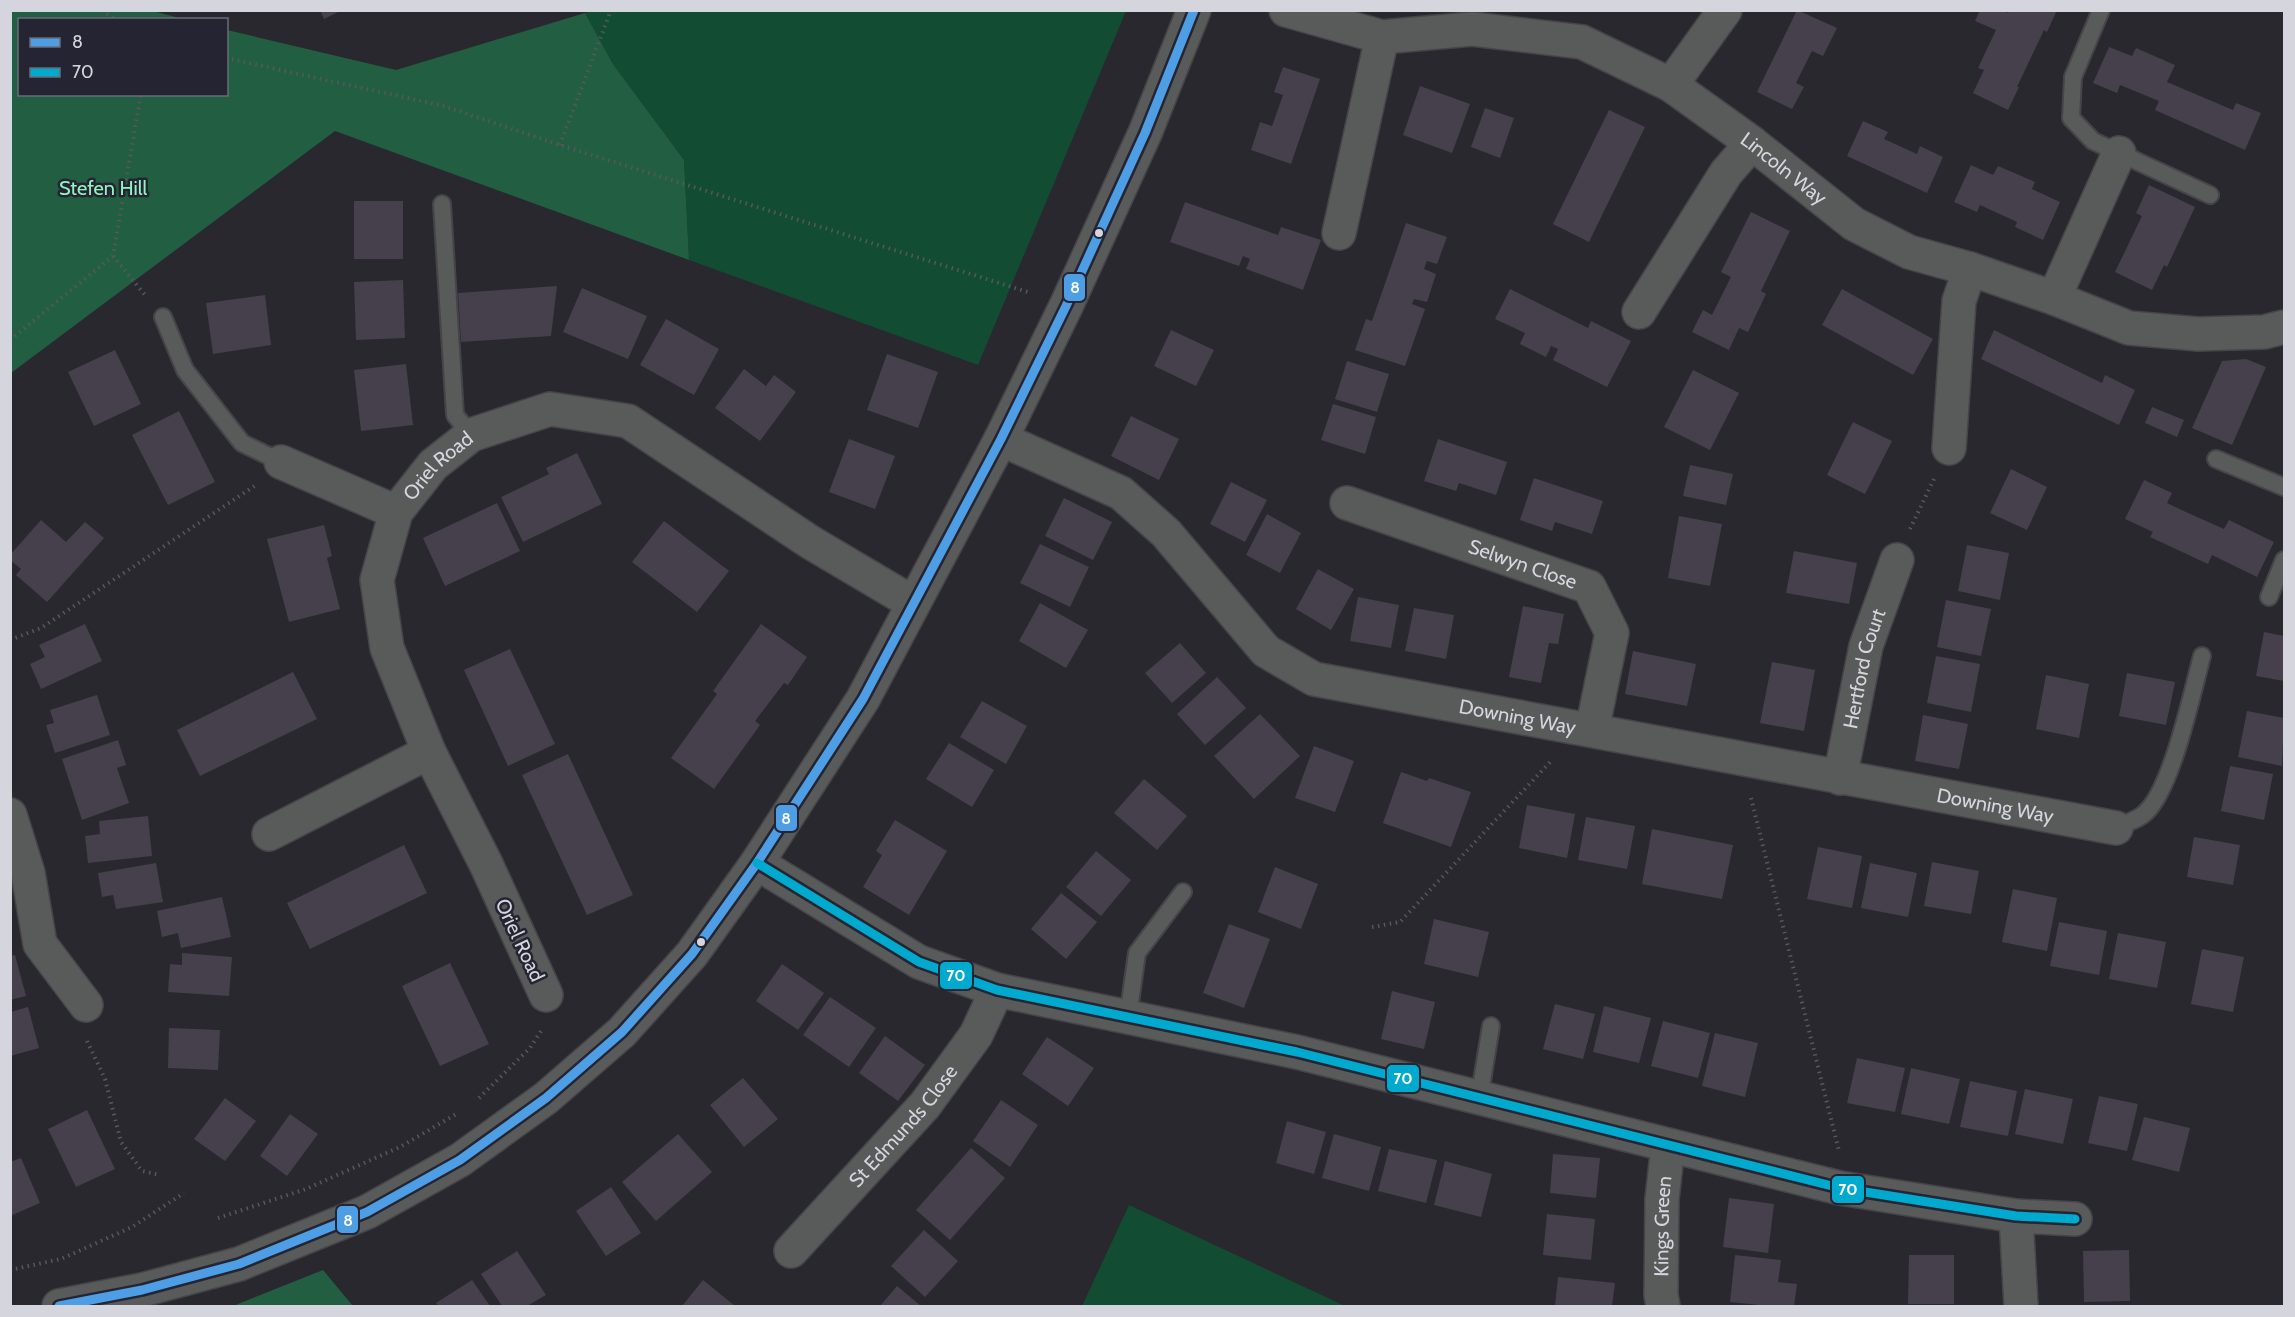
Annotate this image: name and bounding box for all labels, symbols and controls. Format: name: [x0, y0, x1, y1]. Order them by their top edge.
legend: [18, 18, 228, 96]
text: 8: [72, 31, 83, 53]
text: 70: [72, 61, 93, 83]
street label: Lincoln Way: [1736, 127, 1832, 210]
park label: Stefen Hill: [59, 176, 147, 200]
unlabelled marker: [1093, 227, 1105, 239]
line badge: 8: [1063, 273, 1086, 302]
text: 8: [1070, 278, 1080, 297]
street label: Oriel Road: [398, 426, 478, 505]
street label: Selwyn Close: [1465, 534, 1580, 594]
street label: Hertford Court: [1838, 605, 1891, 731]
street label: Downing Way: [1457, 694, 1578, 739]
street label: Downing Way: [1935, 783, 2056, 828]
line badge: 8: [775, 804, 798, 832]
text: 8: [781, 809, 791, 828]
street label: Oriel Road: [490, 895, 550, 985]
unlabelled marker: [695, 936, 707, 948]
line badge: 70: [939, 961, 973, 990]
text: 70: [946, 966, 966, 985]
street label: St Edmunds Close: [844, 1060, 962, 1192]
line badge: 70: [1386, 1064, 1420, 1093]
text: 70: [1393, 1069, 1413, 1088]
street label: Kings Green: [1649, 1174, 1677, 1277]
line badge: 70: [1831, 1175, 1865, 1204]
text: 70: [1838, 1180, 1858, 1199]
line badge: 8: [336, 1205, 359, 1234]
text: 8: [343, 1211, 353, 1230]

